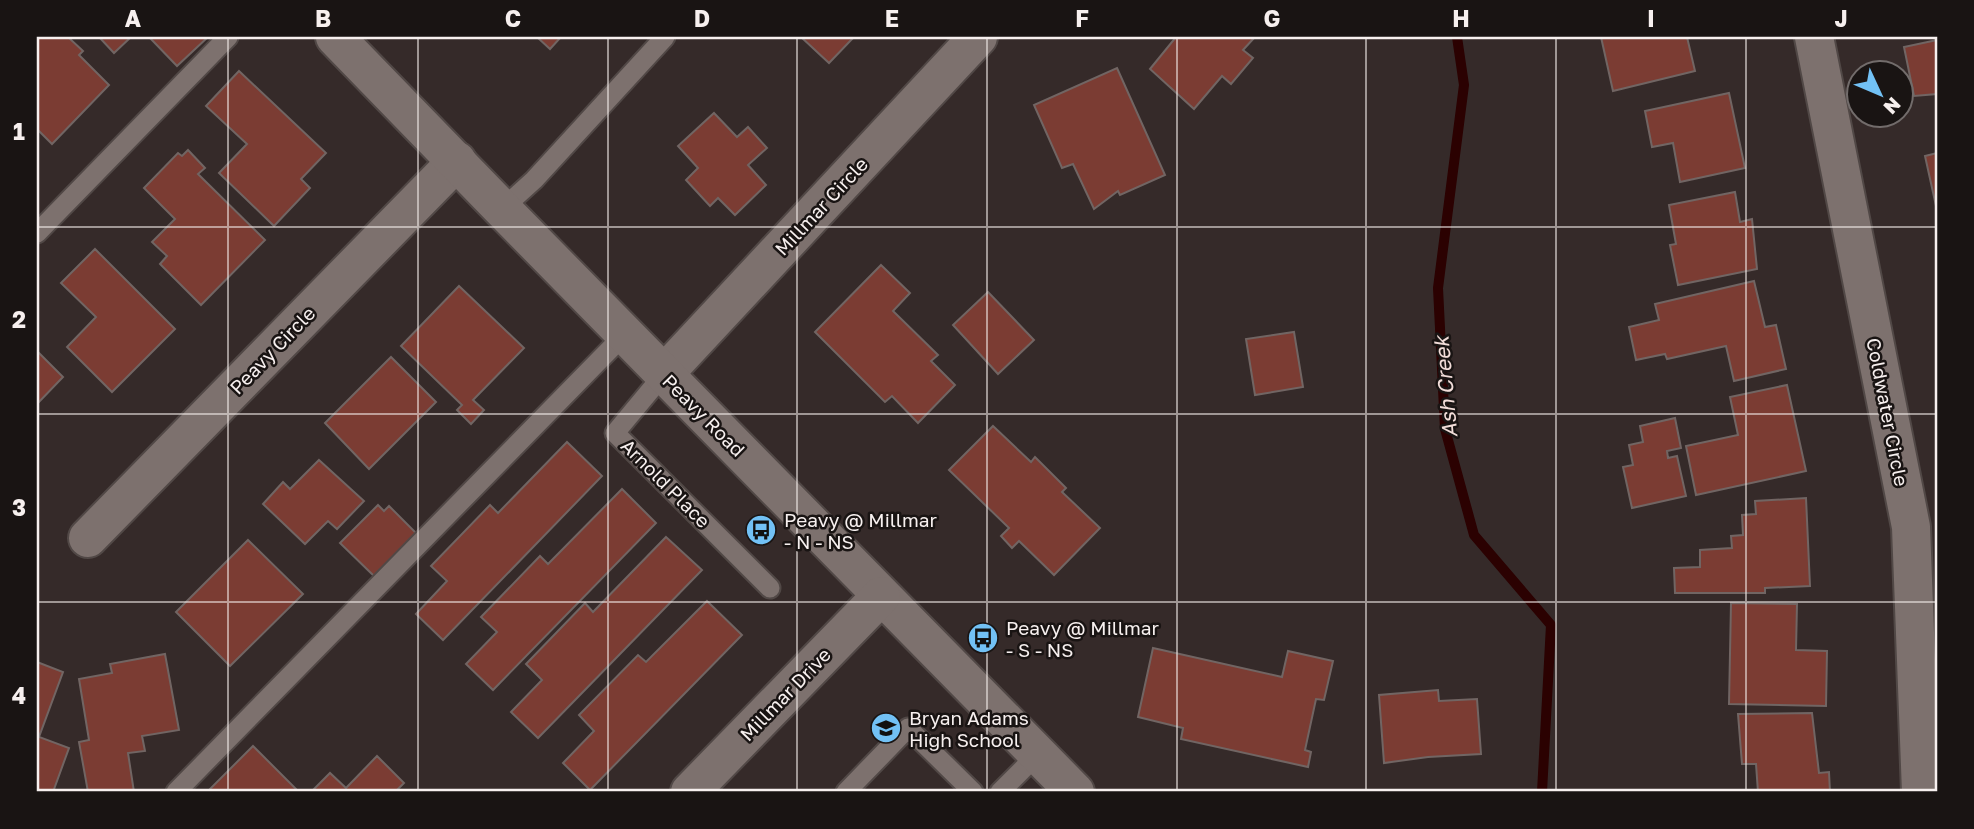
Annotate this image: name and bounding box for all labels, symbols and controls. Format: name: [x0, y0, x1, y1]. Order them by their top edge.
text: A: [125, 4, 142, 32]
text: B: [315, 4, 331, 32]
text: C: [505, 4, 521, 32]
text: D: [694, 4, 710, 32]
text: E: [885, 4, 899, 32]
text: F: [1075, 4, 1089, 32]
text: G: [1264, 4, 1280, 32]
text: H: [1452, 4, 1470, 32]
text: I: [1647, 4, 1655, 32]
text: J: [1834, 4, 1848, 32]
north arrow: [1844, 60, 1914, 130]
text: N: [1879, 93, 1906, 119]
text: 1: [13, 117, 25, 145]
street label: Millmar Circle: [770, 152, 872, 260]
street label: Peavy Circle: [225, 301, 319, 399]
text: 2: [12, 305, 26, 333]
water label: Ash Creek: [1427, 333, 1462, 439]
street label: Coldwater Circle: [1862, 336, 1914, 488]
street label: Peavy Road: [658, 369, 750, 461]
street label: Arnold Place: [617, 434, 715, 532]
text: 3: [12, 493, 26, 521]
place label: Peavy @ Millmar - N - NS: [784, 508, 938, 553]
bus stop icon: Peavy @ Millmar - N - NS: [744, 513, 778, 547]
place label: Peavy @ Millmar - S - NS: [1006, 616, 1160, 661]
bus stop icon: Peavy @ Millmar - S - NS: [966, 621, 1000, 655]
street label: Millmar Drive: [735, 643, 835, 745]
text: 4: [12, 681, 26, 709]
place label: Bryan Adams High School: [909, 706, 1029, 751]
school or university icon: Bryan Adams High School: [869, 711, 903, 745]

